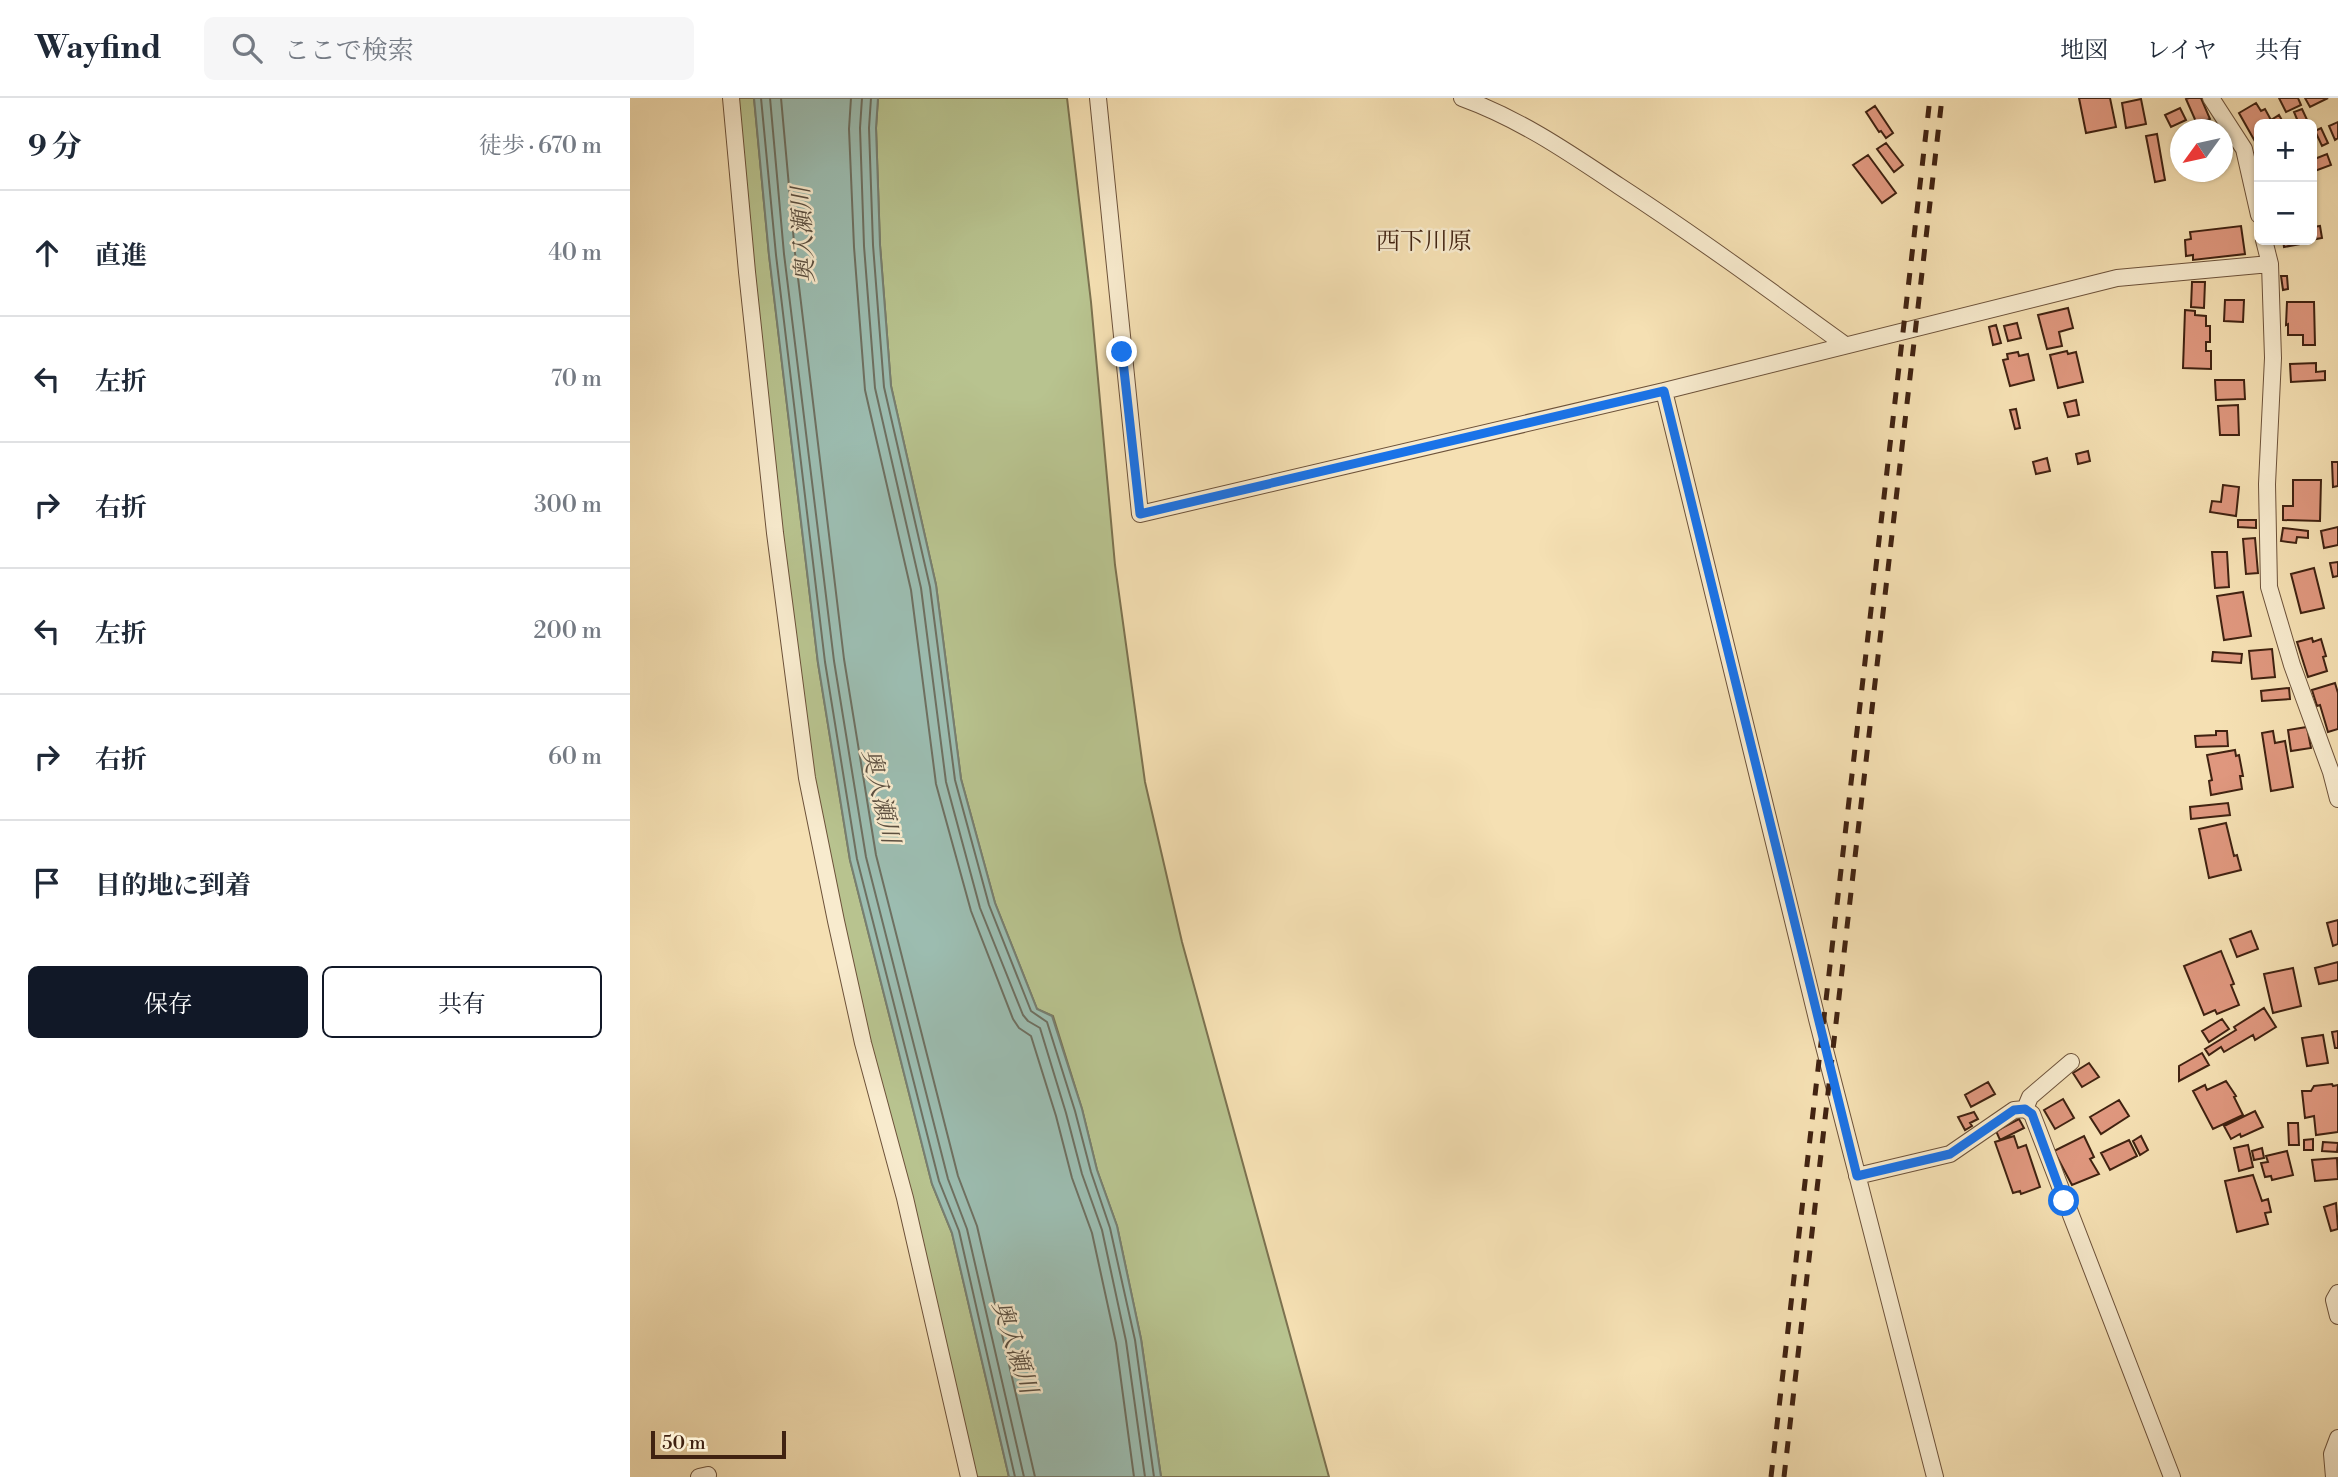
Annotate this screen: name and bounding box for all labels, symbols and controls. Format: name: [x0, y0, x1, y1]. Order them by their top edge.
search box: [204, 17, 694, 80]
text: Wayfind: [35, 28, 162, 69]
icon: search: [228, 29, 266, 67]
text: ここで検索: [284, 35, 414, 67]
text: 地図: [2060, 36, 2108, 66]
text: レイヤ: [2146, 36, 2217, 66]
text: 共有: [2255, 36, 2303, 66]
north arrow: [2170, 119, 2233, 182]
map controls: [2254, 119, 2317, 245]
button: +: [2254, 119, 2317, 182]
text: 9 分: [28, 128, 82, 166]
text: 徒歩 · 670 m: [479, 132, 602, 160]
button: −: [2254, 182, 2317, 245]
water label: 奥入瀬川: [786, 183, 821, 284]
district label: 西下川原: [1376, 227, 1472, 257]
icon: ahead: [28, 234, 66, 272]
text: 40 m: [548, 239, 602, 267]
text: 直進: [95, 240, 147, 272]
route end: [1106, 336, 1137, 367]
icon: left: [28, 360, 66, 398]
text: 70 m: [551, 365, 602, 393]
text: 左折: [95, 366, 147, 398]
icon: right: [28, 486, 66, 524]
text: 300 m: [534, 491, 602, 519]
text: 右折: [95, 492, 147, 524]
icon: left: [28, 612, 66, 650]
text: 200 m: [534, 617, 602, 645]
text: 左折: [95, 618, 147, 650]
icon: right: [28, 738, 66, 776]
text: 60 m: [548, 743, 602, 771]
text: 右折: [95, 744, 147, 776]
water label: 奥入瀬川: [855, 746, 906, 849]
icon: arrive: [28, 864, 66, 902]
text: 目的地に到着: [95, 870, 251, 902]
button: 保存: [28, 966, 308, 1038]
button: 共有: [322, 966, 602, 1038]
route start: [2048, 1185, 2079, 1216]
water label: 奥入瀬川: [985, 1297, 1044, 1400]
scale bar: [651, 1428, 786, 1460]
text: 50 m: [662, 1431, 706, 1455]

